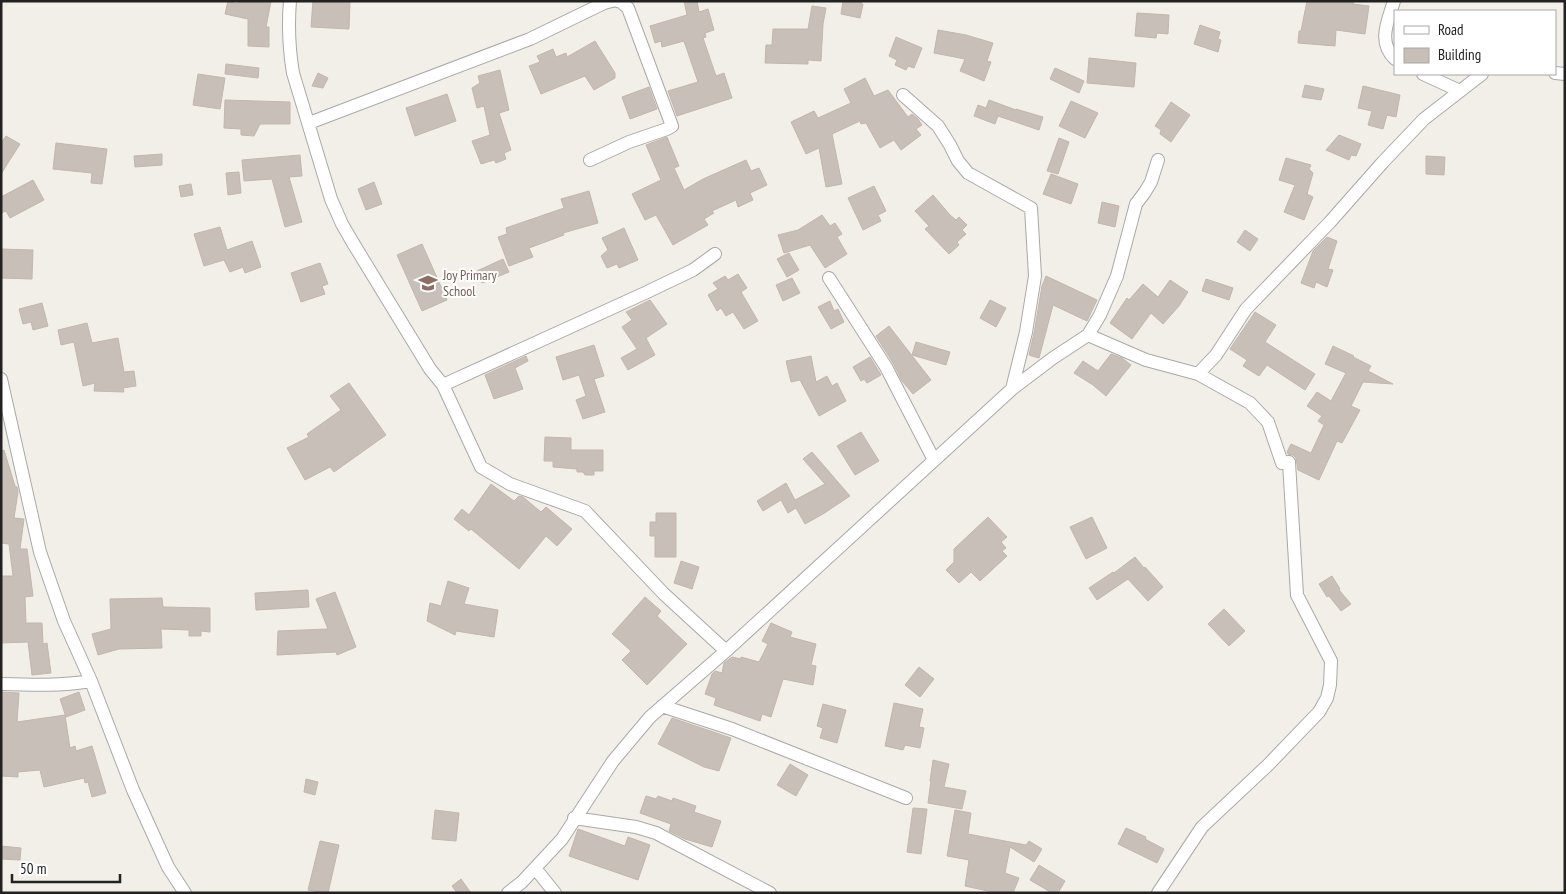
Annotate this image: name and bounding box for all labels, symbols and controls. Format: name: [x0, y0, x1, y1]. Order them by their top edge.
legend: [1394, 10, 1556, 75]
text: Road: [1438, 20, 1464, 39]
text: Building: [1438, 45, 1481, 64]
place label: Joy Primary School: [442, 266, 497, 300]
school or university icon: Joy Primary School: [417, 272, 439, 294]
scale bar: [12, 852, 120, 884]
text: 50 m: [20, 859, 46, 878]

